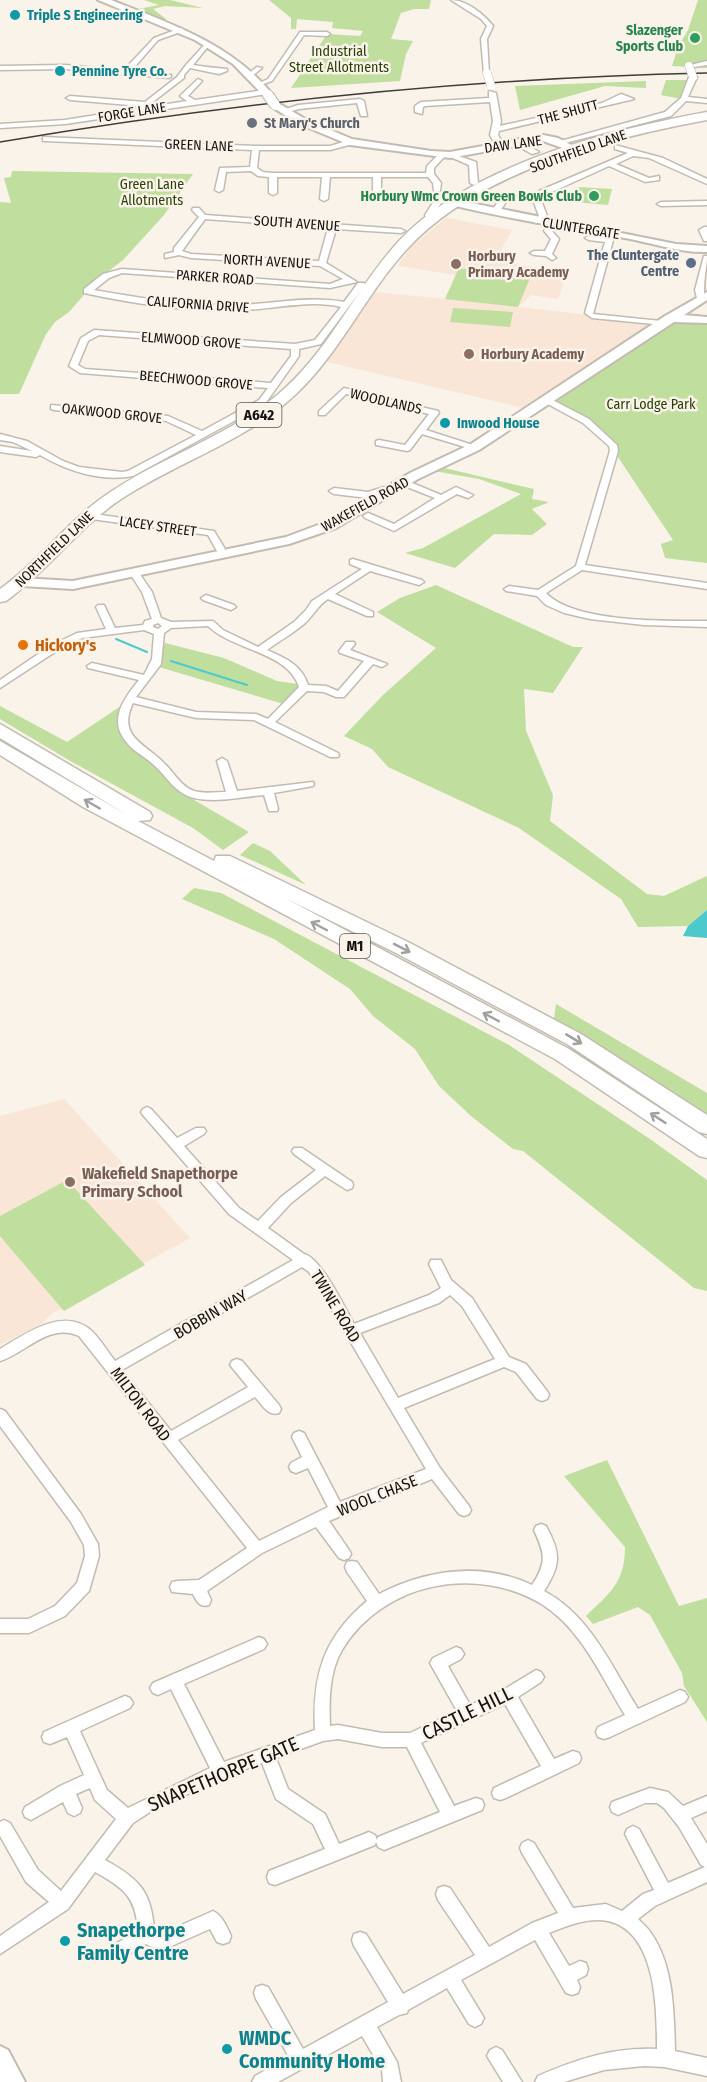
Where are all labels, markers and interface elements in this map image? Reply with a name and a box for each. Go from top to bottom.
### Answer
place label: Triple S Engineering [27,7,143,24]
marker: Triple S Engineering [8,8,22,22]
place label: Slazenger Sports Club [616,22,684,55]
marker: Slazenger Sports Club [688,31,702,45]
park label: Industrial Street Allotments [289,43,389,76]
place label: Pennine Tyre Co. [72,63,167,80]
marker: Pennine Tyre Co. [53,64,67,78]
street label: THE SHUTT [536,96,601,129]
street label: FORGE LANE [97,99,168,126]
place label: St Mary's Church [264,115,360,132]
marker: St Mary's Church [245,116,259,130]
street label: SOUTHFIELD LANE [528,126,629,177]
street label: DAW LANE [483,132,543,157]
street label: GREEN LANE [164,136,234,155]
park label: Green Lane Allotments [120,176,184,209]
place label: Horbury Wmc Crown Green Bowls Club [361,188,582,205]
marker: Horbury Wmc Crown Green Bowls Club [587,189,601,203]
street label: SOUTH AVENUE [253,212,341,235]
street label: CLUNTERGATE [541,214,621,243]
place label: The Cluntergate Centre [587,247,679,280]
place label: Horbury Primary Academy [468,248,569,281]
street label: NORTH AVENUE [223,251,311,272]
marker: The Cluntergate Centre [684,256,698,270]
marker: Horbury Primary Academy [449,257,463,271]
street label: PARKER ROAD [175,266,254,289]
street label: CALIFORNIA DRIVE [146,292,250,317]
street label: ELMWOOD GROVE [140,329,242,352]
place label: Horbury Academy [481,346,584,363]
marker: Horbury Academy [462,347,476,361]
street label: BEECHWOOD GROVE [139,367,254,394]
street label: WOODLANDS [348,385,424,418]
park label: Carr Lodge Park [606,396,696,413]
street label: OAKWOOD GROVE [61,400,163,427]
road number: A642 [236,403,282,427]
place label: Inwood House [457,415,540,432]
marker: Inwood House [438,416,452,430]
street label: WAKEFIELD ROAD [318,473,412,535]
street label: NORTHFIELD LANE [12,507,97,591]
street label: LACEY STREET [118,513,198,540]
place label: Hickory's [35,636,96,655]
marker: Hickory's [16,638,30,652]
one-way arrow [84,798,101,810]
one-way arrow [311,920,328,932]
road number: M1 [340,934,370,958]
one-way arrow [392,942,410,954]
one-way arrow [483,1011,501,1022]
one-way arrow [565,1033,582,1045]
one-way arrow [650,1111,667,1123]
place label: Wakefield Snapethorpe Primary School [82,1164,238,1201]
marker: Wakefield Snapethorpe Primary School [63,1175,77,1189]
street label: TWINE ROAD [307,1267,365,1346]
street label: BOBBIN WAY [170,1286,250,1343]
street label: MILTON ROAD [107,1363,175,1445]
street label: WOOL CHASE [334,1471,420,1520]
street label: CASTLE HILL [418,1681,516,1745]
street label: SNAPETHORPE GATE [144,1731,302,1817]
place label: Snapethorpe Family Centre [77,1918,189,1965]
marker: Snapethorpe Family Centre [58,1934,72,1948]
place label: WMDC Community Home [239,2026,385,2073]
marker: WMDC Community Home [220,2042,234,2056]

